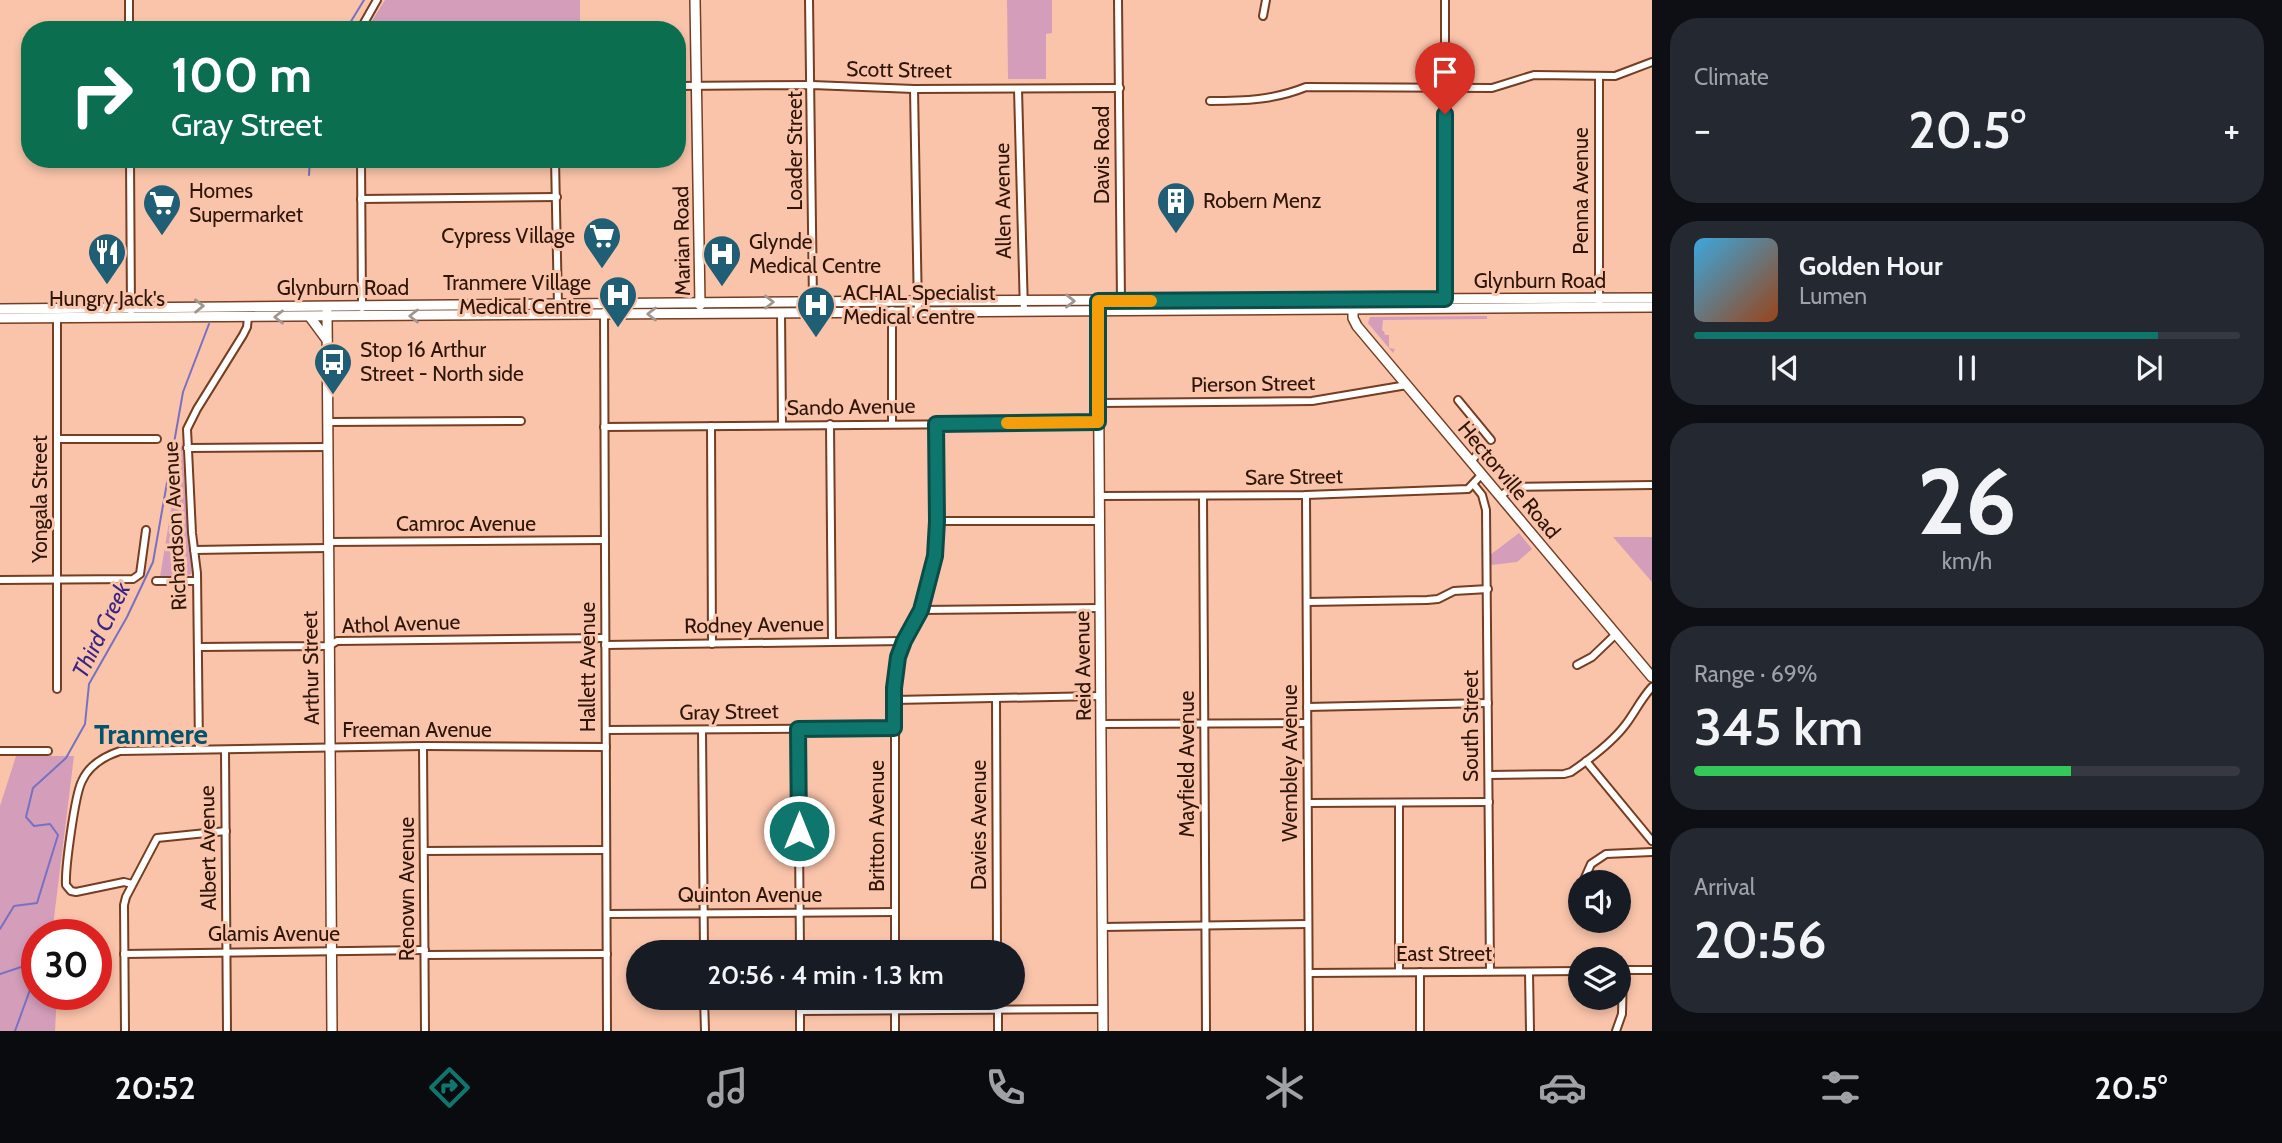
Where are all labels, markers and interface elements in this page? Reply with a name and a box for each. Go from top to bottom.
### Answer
pin [1415,42,1475,114]
text: 100 m [171,45,312,104]
icon: right [56,49,147,140]
icon: arrive [1426,53,1464,91]
street label: Scott Street [846,56,952,83]
text: Climate [1694,63,1769,91]
street label: Loader Street [782,91,807,211]
text: 20.5° [1908,98,2026,161]
text: Gray Street [171,105,323,144]
street label: Davis Road [1089,106,1114,204]
text: − [1694,106,1711,153]
text: + [2223,106,2240,153]
street label: Penna Avenue [1568,127,1593,255]
street label: Allen Avenue [989,142,1016,259]
place label: Homes Supermarket [189,178,303,227]
building icon: Robern Menz [1155,180,1197,235]
supermarket icon: Homes Supermarket [141,182,183,237]
street label: Marian Road [668,186,695,296]
place label: Robern Menz [1203,188,1322,213]
supermarket icon: Cypress Village [581,215,623,270]
place label: Cypress Village [441,223,575,248]
place label: Glynde Medical Centre [749,229,881,278]
restaurant icon: Hungry Jack's [86,231,128,286]
hospital icon: Glynde Medical Centre [701,233,743,288]
text: Golden Hour [1799,250,1942,282]
street label: Glynburn Road [1474,268,1606,293]
place label: Tranmere Village Medical Centre [443,270,591,319]
hospital icon: Tranmere Village Medical Centre [597,274,639,329]
street label: Glynburn Road [277,275,409,300]
place label: ACHAL Specialist Medical Centre [843,280,995,329]
text: Lumen [1799,282,1867,310]
hospital icon: ACHAL Specialist Medical Centre [795,284,837,339]
place label: Hungry Jack's [49,286,165,311]
one-way arrow [1065,293,1075,309]
one-way arrow [764,294,774,310]
one-way arrow [195,298,205,314]
one-way arrow [646,306,657,322]
one-way arrow [408,308,419,324]
one-way arrow [273,309,284,325]
place label: Stop 16 Arthur Street - North side [360,337,524,386]
bus stop icon: Stop 16 Arthur Street - North side [312,341,354,396]
icon: previous [1766,349,1804,387]
icon: pause [1948,349,1986,387]
icon: next [2130,349,2168,387]
street label: Pierson Street [1191,370,1315,397]
street label: Sando Avenue [786,393,916,420]
street label: Hectorville Road [1453,416,1566,543]
street label: Yongala Street [27,435,52,564]
street label: Richardson Avenue [158,441,191,611]
text: 26 [1917,446,2017,557]
street label: Sare Street [1245,463,1343,490]
street label: Camroc Avenue [396,511,536,536]
text: km/h [1942,547,1992,575]
water label: Third Creek [66,577,137,682]
street label: Hallett Avenue [575,601,600,732]
street label: Athol Avenue [341,609,461,638]
street label: Reid Avenue [1069,610,1096,721]
street label: Arthur Street [297,611,324,725]
street label: Rodney Avenue [684,611,824,638]
text: Range · 69% [1694,660,1818,688]
street label: South Street [1458,670,1483,782]
street label: Wembley Avenue [1277,684,1302,842]
street label: Mayfield Avenue [1174,690,1199,838]
text: 345 km [1694,695,1863,758]
street label: Gray Street [679,698,779,725]
district label: Tranmere [94,717,208,751]
street label: Freeman Avenue [342,717,492,742]
street label: Britton Avenue [864,760,889,892]
street label: Davies Avenue [966,760,991,890]
street label: Albert Avenue [194,785,221,911]
position arrow [762,794,836,868]
street label: Renown Avenue [394,817,419,961]
map controls [1568,870,1631,1010]
button: sound [1568,870,1631,933]
text: Arrival [1694,873,1755,901]
street label: Quinton Avenue [678,882,823,907]
text: 20:56 [1694,908,1827,971]
speed limit sign: 30 [21,919,112,1010]
street label: Glamis Avenue [208,921,340,946]
street label: East Street [1396,941,1492,966]
button: layers [1568,947,1631,1010]
text: 20:56 · 4 min · 1.3 km [707,959,944,991]
icon: directions [425,1063,474,1112]
icon: music [703,1063,752,1112]
icon: phone [981,1063,1030,1112]
icon: climate [1260,1063,1309,1112]
icon: car [1538,1063,1587,1112]
icon: filters [1816,1063,1865,1112]
text: 20:52 [115,1068,195,1107]
text: 20.5° [2095,1068,2167,1107]

